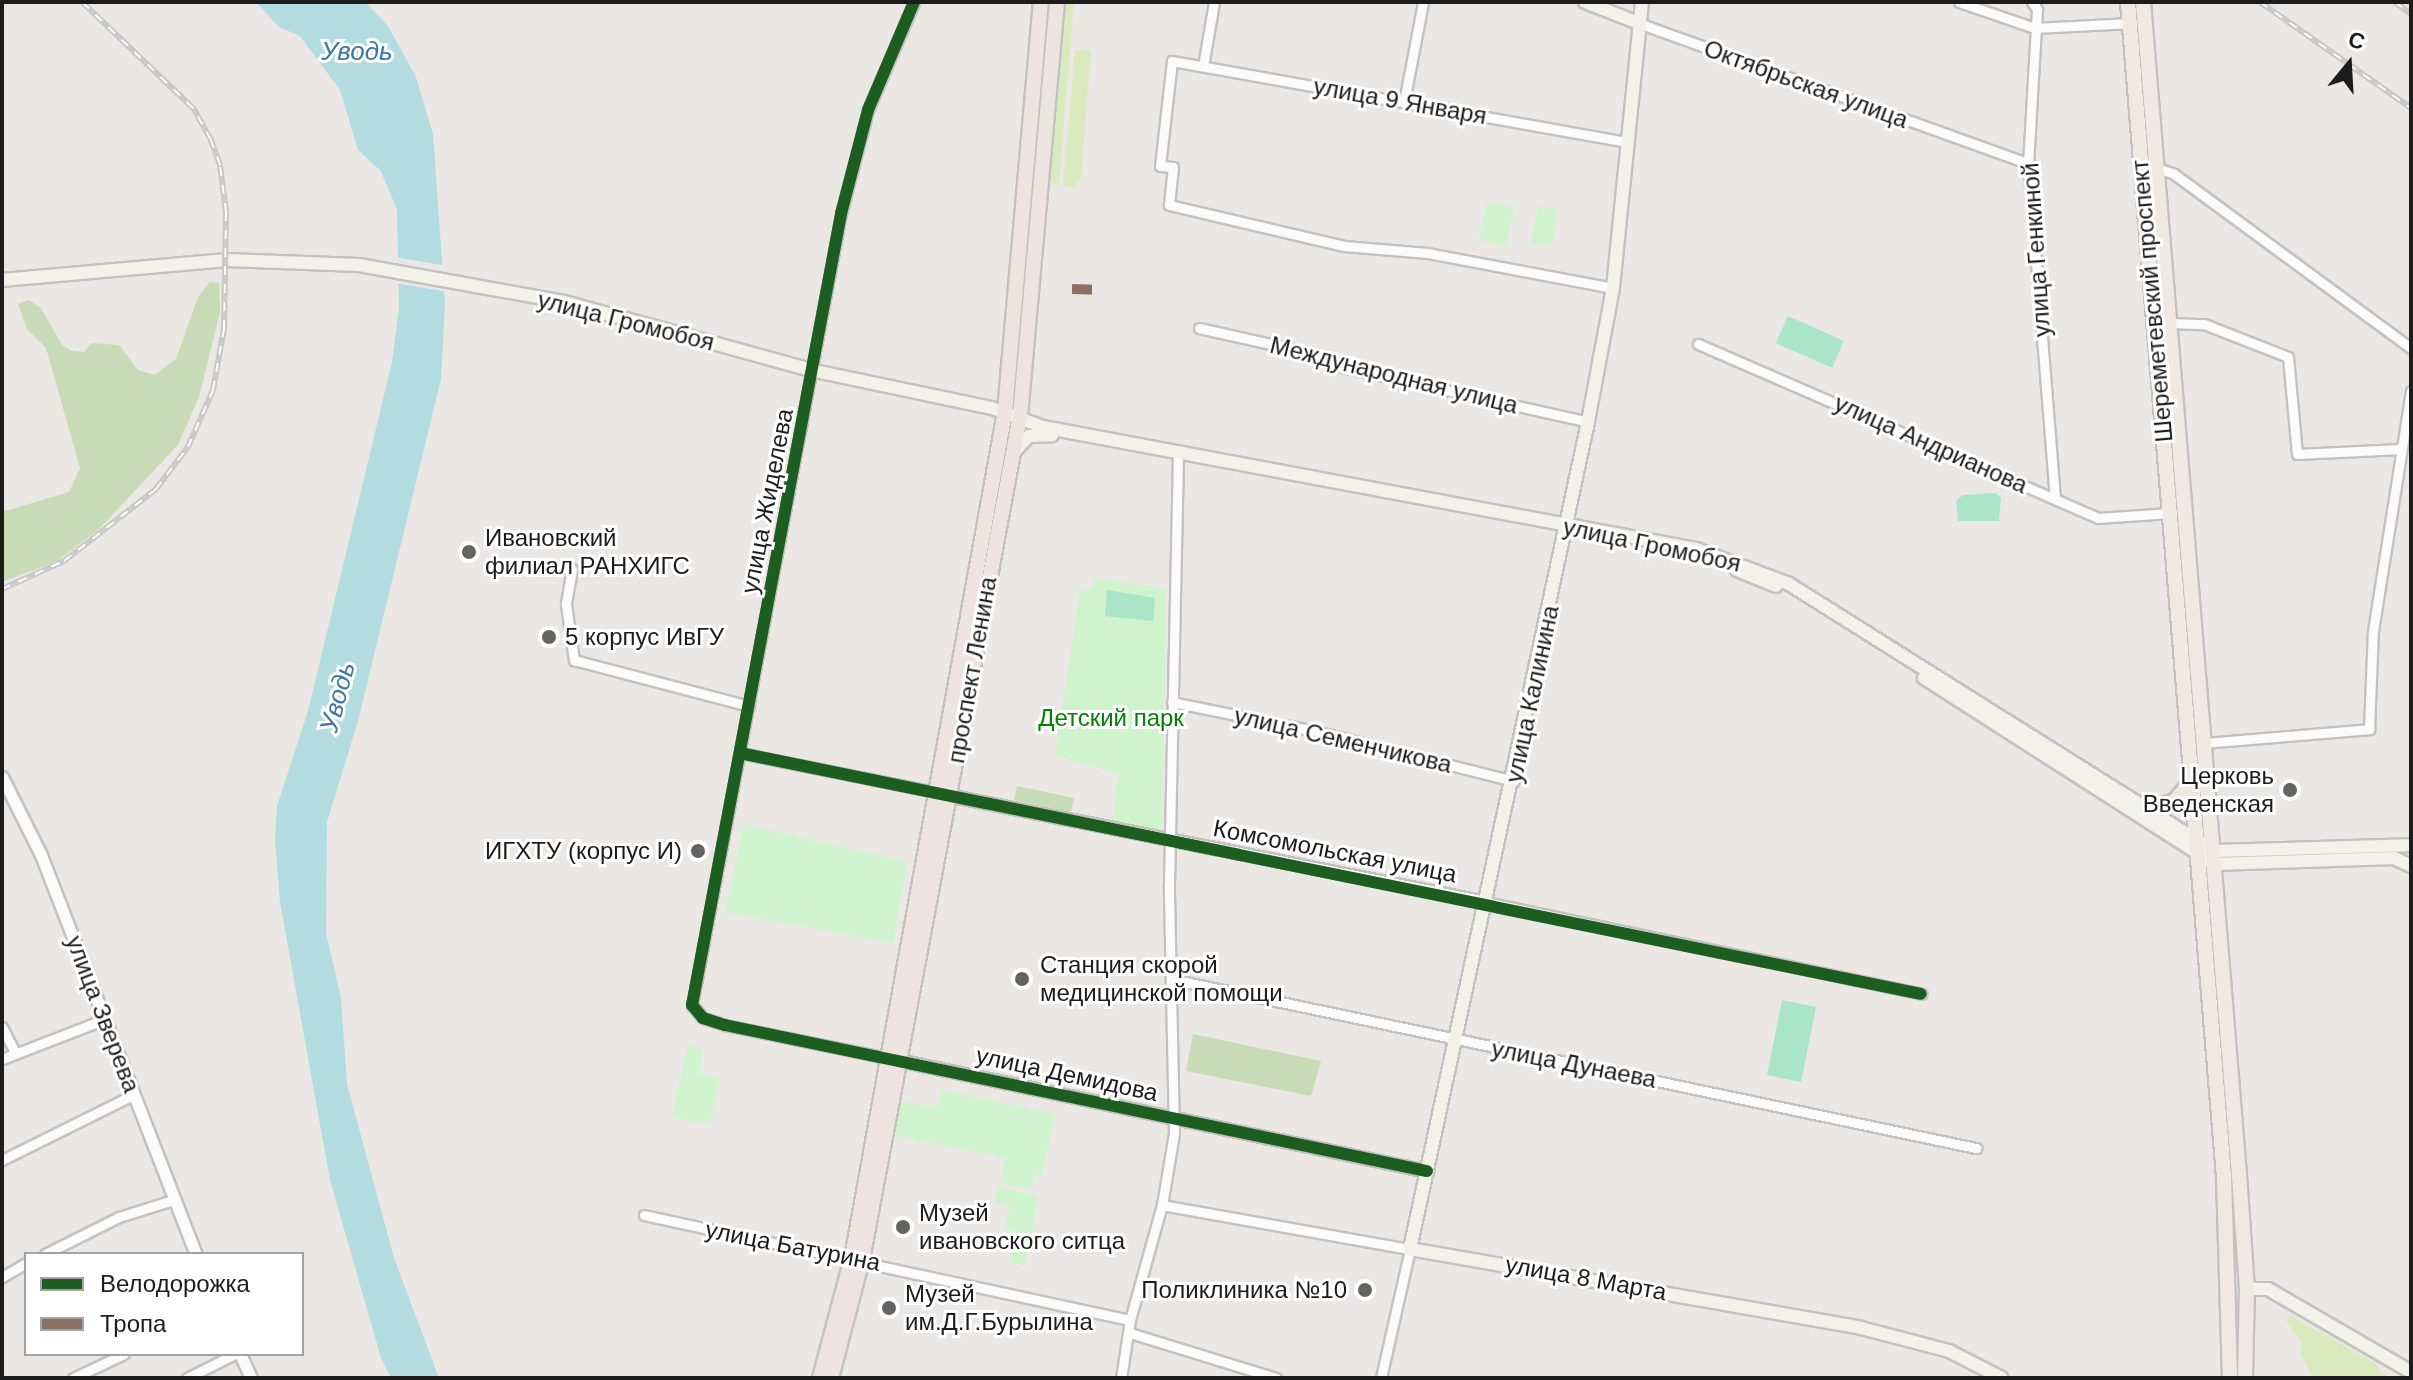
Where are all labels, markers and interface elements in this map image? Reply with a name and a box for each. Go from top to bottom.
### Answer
north arrow [2309,24,2389,104]
text: С [2345,26,2368,55]
street label: Октябрьская улица [1700,34,1912,134]
water label: Уводь [321,36,393,68]
street label: улица 9 Января [1311,72,1489,130]
street label: Шереметевский проспект [2125,159,2179,443]
street label: улица Генкиной [2016,162,2056,338]
street label: улица Громобоя [535,285,717,357]
street label: Международная улица [1267,330,1521,420]
street label: улица Андрианова [1830,388,2032,500]
street label: улица Жиделева [735,406,799,596]
street label: улица Громобоя [1561,512,1743,578]
place label: Ивановский филиал РАНХИГС [485,524,690,580]
marker: Ивановский филиал РАНХИГС [460,543,478,561]
street label: проспект Ленина [941,575,1003,765]
street label: улица Калинина [1499,603,1565,785]
place label: 5 корпус ИвГУ [565,623,724,651]
marker: 5 корпус ИвГУ [540,628,558,646]
water label: Уводь [314,658,362,736]
street label: улица Семенчикова [1231,701,1455,779]
park label: Детский парк [1038,704,1184,732]
place label: Церковь Введенская [2143,762,2274,818]
marker: Церковь Введенская [2281,781,2299,799]
street label: Комсомольская улица [1211,813,1459,889]
place label: ИГХТУ (корпус И) [485,837,682,865]
marker: ИГХТУ (корпус И) [689,842,707,860]
street label: улица Зверева [60,932,146,1096]
place label: Станция скорой медицинской помощи [1040,951,1283,1007]
marker: Станция скорой медицинской помощи [1011,968,1033,990]
street label: улица Дунаева [1489,1034,1659,1094]
street label: улица Демидова [973,1041,1161,1107]
place label: Музей ивановского ситца [919,1199,1125,1255]
street label: улица Батурина [703,1215,883,1277]
marker: Музей ивановского ситца [894,1218,912,1236]
street label: улица 8 Марта [1503,1250,1669,1306]
legend [24,1252,304,1356]
text: Велодорожка [100,1270,250,1297]
place label: Поликлиника №10 [1141,1276,1347,1304]
marker: Поликлиника №10 [1354,1279,1376,1301]
place label: Музей им.Д.Г.Бурылина [905,1280,1093,1336]
marker: Музей им.Д.Г.Бурылина [880,1299,898,1317]
text: Тропа [100,1310,166,1337]

